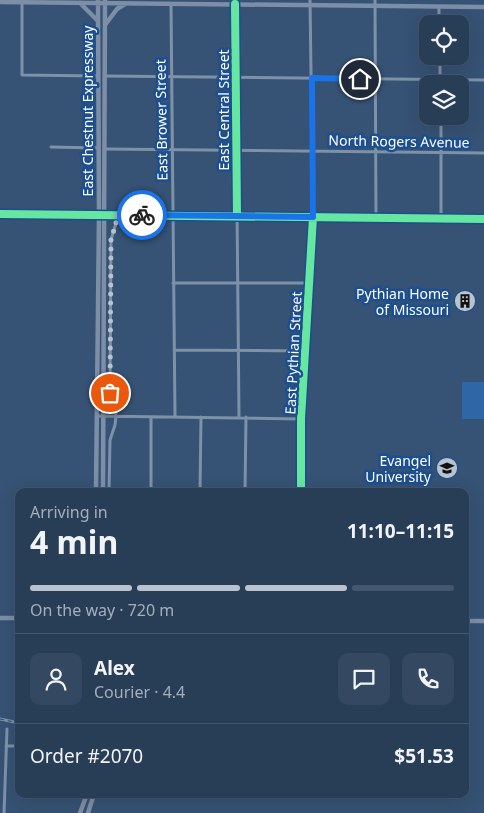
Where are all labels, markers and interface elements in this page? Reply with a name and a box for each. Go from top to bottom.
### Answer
map controls [419,15,469,125]
button: locate [419,15,469,65]
street label: East Chestnut Expressway [78,25,97,196]
street label: East Central Street [214,49,233,171]
pin [339,58,381,100]
street label: East Brower Street [150,59,172,181]
icon: home [346,65,374,93]
button: layers [419,75,469,125]
street label: North Rogers Avenue [328,130,470,152]
courier [117,190,167,240]
icon: bike [128,201,156,229]
place label: Pythian Home of Missouri [356,284,449,319]
building icon: Pythian Home of Missouri [453,289,477,313]
street label: East Pythian Street [280,291,306,415]
pin [89,372,131,414]
icon: bag [96,379,124,407]
place label: Evangel University [365,451,432,486]
school or university icon: Evangel University [435,456,459,480]
text: Arriving in [30,501,108,523]
text: 11:10–11:15 [347,518,454,544]
text: 4 min [30,520,118,563]
text: On the way · 720 m [30,599,174,621]
button: person [30,653,82,705]
button: chat [338,653,390,705]
button: phone [402,653,454,705]
text: Alex [94,655,135,681]
text: Courier · 4.4 [94,681,185,703]
text: Order #2070 [30,743,143,769]
text: $51.53 [394,743,454,769]

